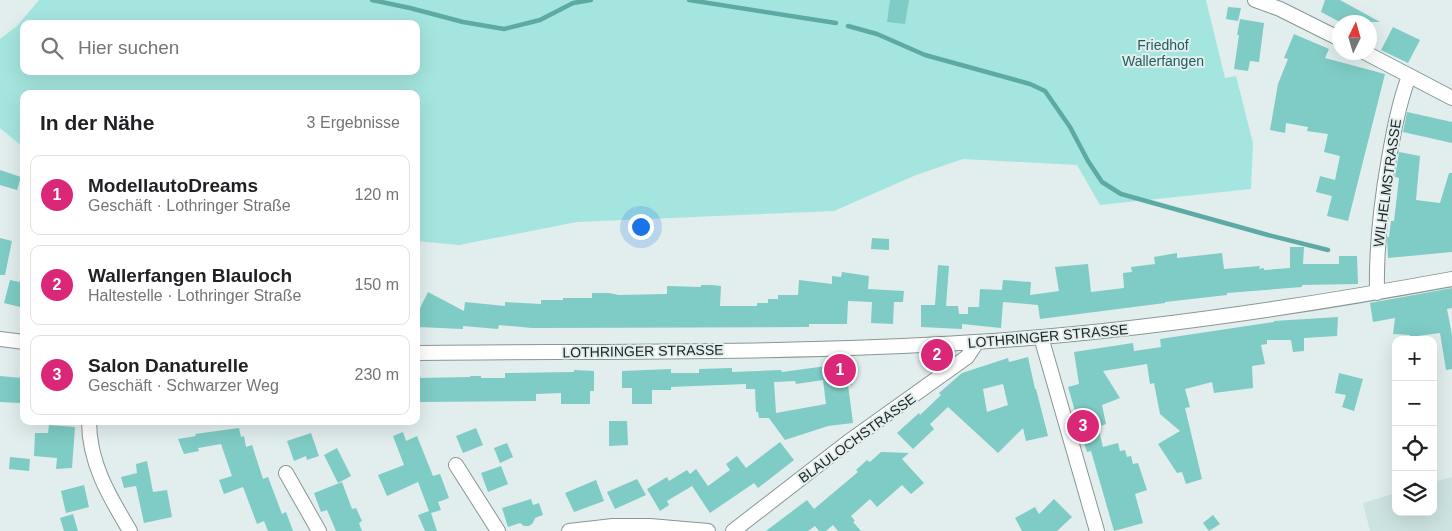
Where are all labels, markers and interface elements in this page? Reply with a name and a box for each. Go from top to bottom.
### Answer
north arrow [1332,15,1377,60]
search box [20,20,420,75]
icon: search [38,34,66,62]
text: Hier suchen [78,37,179,58]
park label: Friedhof Wallerfangen [1122,37,1204,69]
text: In der Nähe [40,111,154,134]
text: 3 Ergebnisse [307,114,400,131]
street label: WILHELMSTRASSE [1370,118,1404,248]
text: ModellautoDreams [88,175,258,196]
text: 1 [53,186,61,203]
text: 120 m [355,186,399,203]
text: Geschäft · Lothringer Straße [88,197,291,214]
your location [628,214,654,240]
text: Wallerfangen Blauloch [88,265,292,286]
text: 2 [53,276,61,293]
text: 150 m [355,276,399,293]
text: Haltestelle · Lothringer Straße [88,287,301,304]
street label: LOTHRINGER STRASSE [967,321,1129,351]
pin: 2 [921,336,953,374]
map controls [1392,336,1437,516]
button: + [1392,336,1437,381]
street label: LOTHRINGER STRASSE [562,342,724,360]
pin: 1 [824,351,856,389]
text: Salon Danaturelle [88,355,249,376]
text: 3 [53,366,61,383]
text: 230 m [355,366,399,383]
text: Geschäft · Schwarzer Weg [88,377,279,394]
button: − [1392,381,1437,426]
street label: BLAULOCHSTRASSE [795,390,919,486]
pin: 3 [1067,407,1099,445]
button: locate [1392,426,1437,471]
button: layers [1392,471,1437,516]

